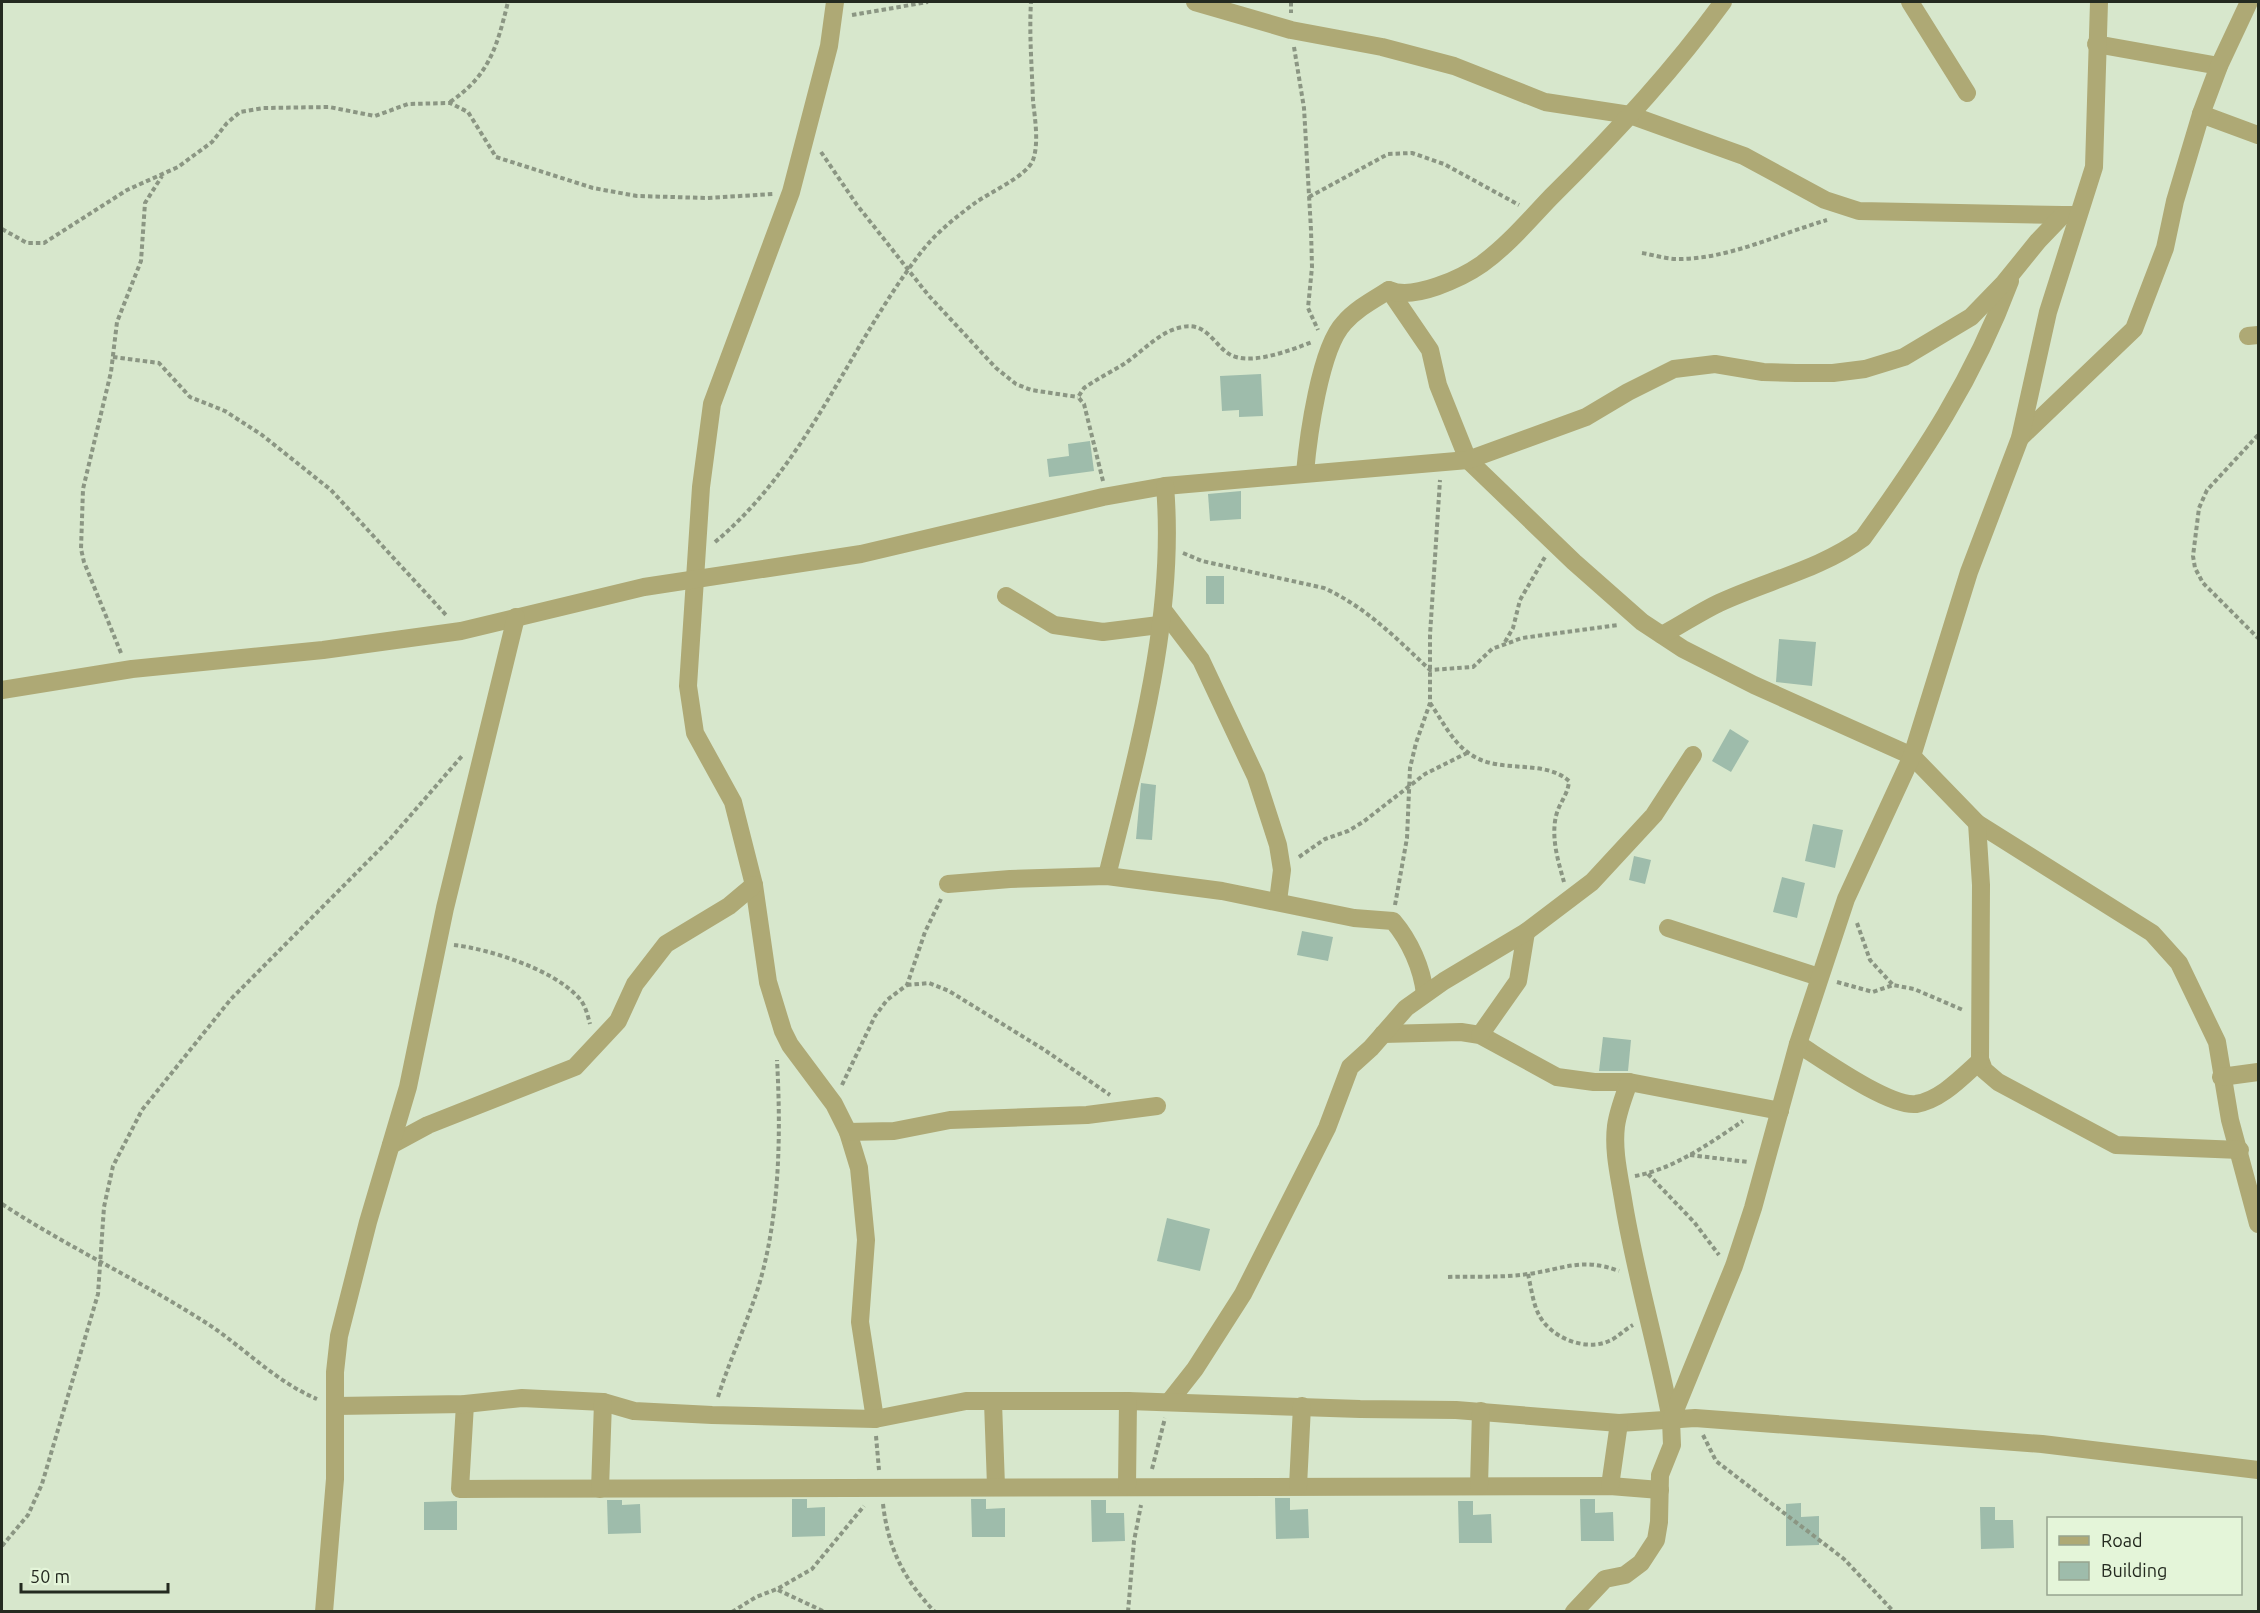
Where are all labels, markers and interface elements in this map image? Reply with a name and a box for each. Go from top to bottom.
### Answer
legend [2047,1517,2242,1595]
text: Road [2101,1530,2143,1550]
scale bar [21,1556,168,1594]
text: Building [2101,1560,2167,1580]
text: 50 m [30,1566,70,1586]

